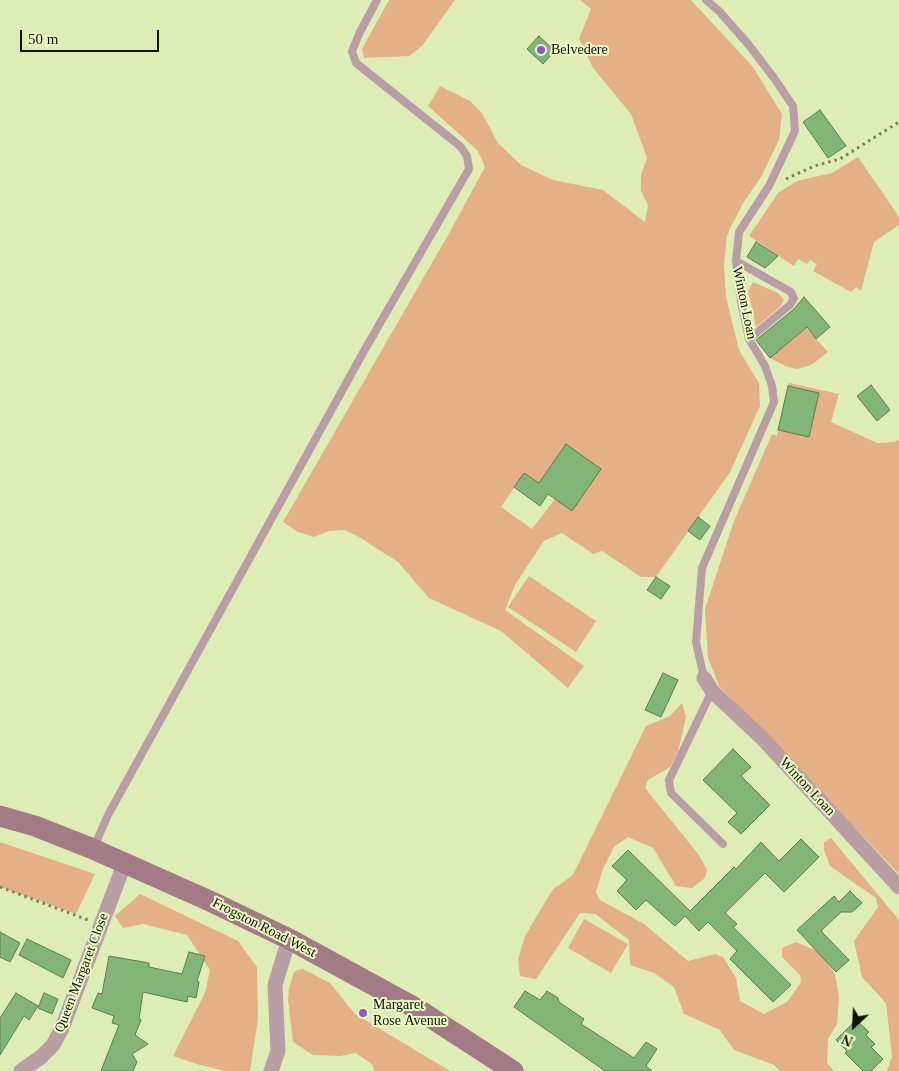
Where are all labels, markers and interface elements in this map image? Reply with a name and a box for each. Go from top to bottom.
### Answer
scale bar [22,20,161,52]
text: 50 m [28,31,58,47]
place label: Belvedere [551,42,608,58]
marker: Belvedere [535,44,547,56]
street label: Winton Loan [728,265,760,341]
street label: Winton Loan [776,754,838,820]
street label: Frogston Road West [209,895,319,961]
street label: Queen Margaret Close [51,911,113,1035]
place label: Margaret Rose Avenue [373,997,447,1030]
north arrow [829,1001,879,1051]
marker: Margaret Rose Avenue [357,1007,369,1019]
text: N [840,1031,855,1049]

